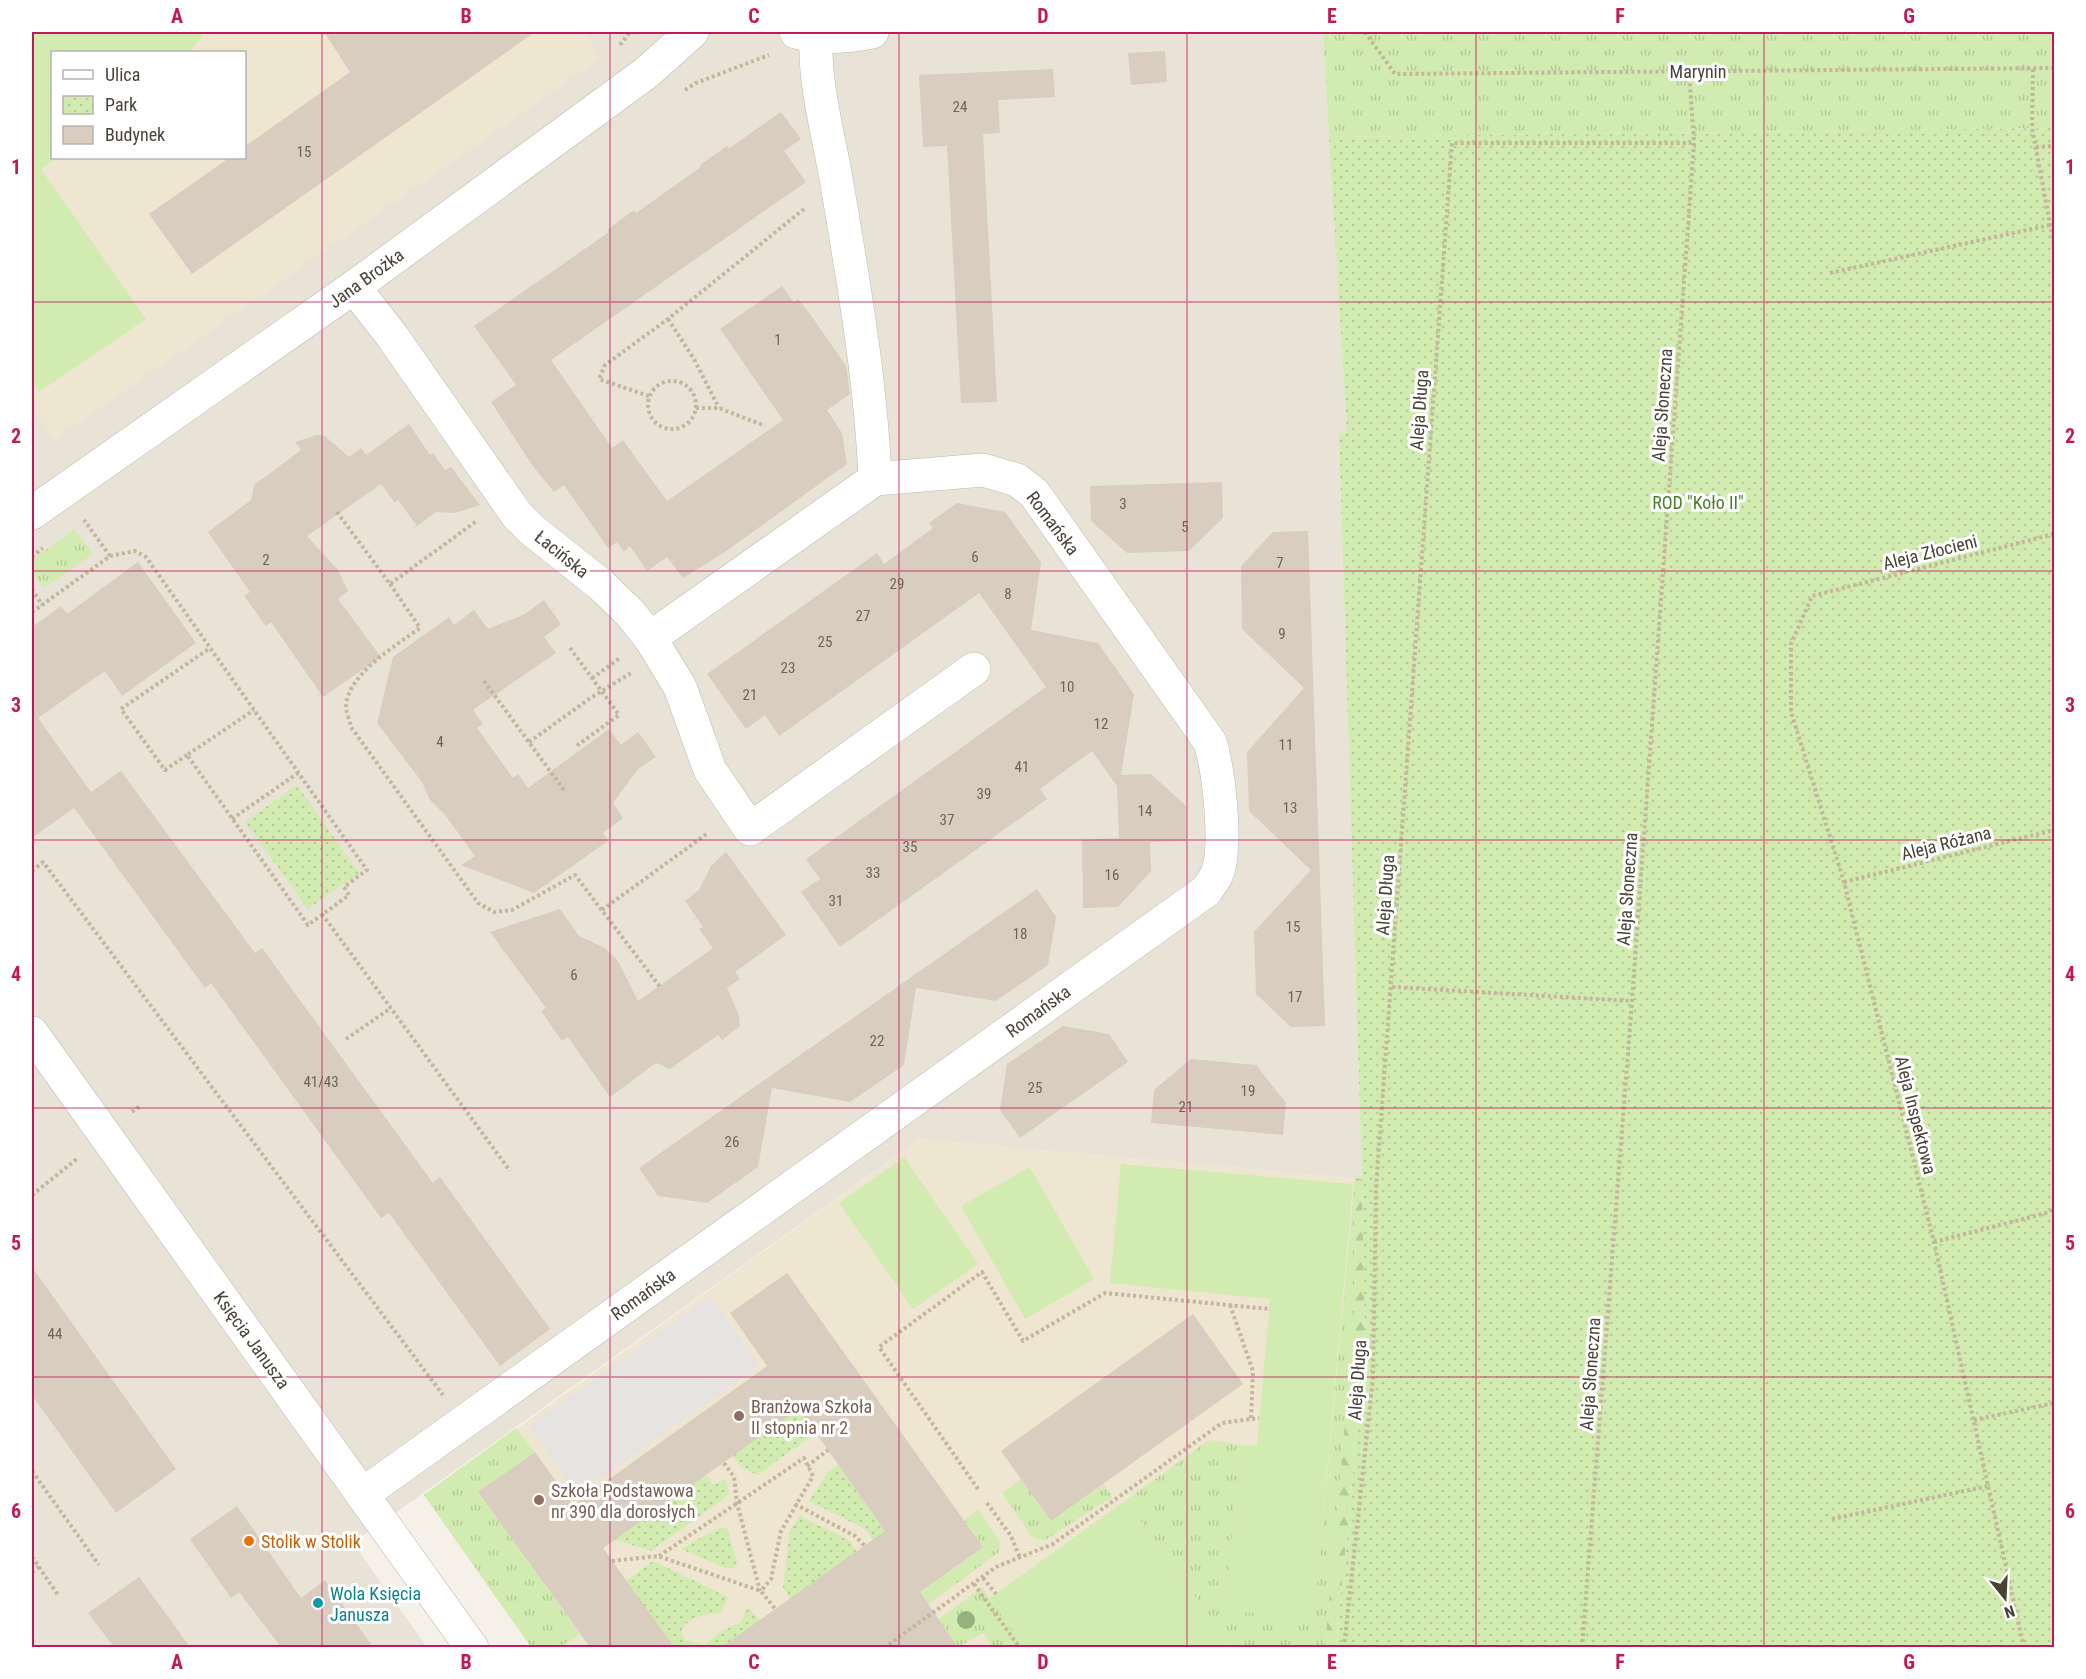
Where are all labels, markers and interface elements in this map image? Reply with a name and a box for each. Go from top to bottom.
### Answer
text: A [171,4,183,28]
text: B [460,4,472,28]
text: C [748,4,760,28]
text: D [1037,4,1049,28]
text: E [1327,4,1337,28]
text: F [1615,4,1625,28]
text: G [1903,4,1915,28]
legend [51,51,246,159]
street label: Marynin [1670,61,1726,82]
text: Ulica [105,64,140,85]
text: Park [105,94,137,115]
house number: 24 [953,98,967,116]
text: Budynek [105,124,165,145]
house number: 15 [297,143,311,161]
text: 1 [11,155,21,179]
text: 1 [2065,155,2075,179]
street label: Jana Brożka [324,244,408,312]
house number: 1 [774,331,782,349]
street label: Aleja Słoneczna [1648,348,1676,462]
street label: Aleja Długa [1406,369,1432,451]
text: 2 [11,424,21,448]
text: 2 [2065,424,2075,448]
street label: Romańska [1022,487,1084,559]
park label: ROD "Koło II" [1652,492,1744,513]
house number: 3 [1119,495,1127,513]
house number: 5 [1181,518,1189,536]
street label: Łacińska [531,526,593,582]
street label: Aleja Złocieni [1881,530,1979,574]
house number: 6 [971,548,979,566]
house number: 2 [262,551,270,569]
house number: 7 [1276,554,1284,572]
house number: 29 [890,575,904,593]
house number: 8 [1004,585,1012,603]
house number: 27 [856,607,870,625]
house number: 9 [1278,625,1286,643]
house number: 25 [818,633,832,651]
house number: 23 [781,659,795,677]
house number: 10 [1060,678,1074,696]
house number: 21 [743,686,757,704]
text: 3 [11,693,21,717]
text: 3 [2065,693,2075,717]
house number: 12 [1094,715,1108,733]
house number: 4 [436,733,444,751]
house number: 11 [1279,736,1293,754]
house number: 41 [1015,758,1029,776]
house number: 39 [977,785,991,803]
house number: 13 [1283,799,1297,817]
house number: 14 [1138,802,1152,820]
house number: 37 [940,811,954,829]
street label: Aleja Różana [1899,822,1993,864]
street label: Aleja Słoneczna [1613,832,1641,946]
house number: 35 [903,838,917,856]
street label: Aleja Długa [1372,854,1398,936]
house number: 33 [866,864,880,882]
house number: 16 [1105,866,1119,884]
house number: 31 [829,892,843,910]
house number: 15 [1286,918,1300,936]
house number: 18 [1013,925,1027,943]
text: 4 [11,962,21,986]
text: 4 [2065,962,2075,986]
house number: 6 [570,966,578,984]
street label: Romańska [1002,981,1074,1041]
house number: 17 [1288,988,1302,1006]
house number: 22 [870,1032,884,1050]
street label: Aleja Inspektowa [1891,1054,1941,1176]
house number: 41/43 [303,1073,339,1091]
house number: 25 [1028,1079,1042,1097]
house number: 19 [1241,1082,1255,1100]
house number: 21 [1179,1098,1193,1116]
house number: 26 [725,1133,739,1151]
text: 5 [11,1231,21,1255]
text: 5 [2065,1231,2075,1255]
street label: Romańska [607,1264,679,1324]
street label: Księcia Janusza [210,1287,294,1393]
street label: Aleja Słoneczna [1576,1317,1604,1431]
house number: 44 [48,1325,62,1343]
street label: Aleja Długa [1344,1339,1370,1421]
place label: Branżowa Szkoła II stopnia nr 2 [751,1396,872,1438]
marker: Branżowa Szkoła II stopnia nr 2 [732,1409,746,1423]
place label: Szkoła Podstawowa nr 390 dla dorosłych [551,1480,695,1522]
marker: Szkoła Podstawowa nr 390 dla dorosłych [532,1493,546,1507]
text: 6 [11,1499,21,1523]
text: 6 [2065,1499,2075,1523]
place label: Stolik w Stolik [261,1531,361,1552]
marker: Stolik w Stolik [242,1534,256,1548]
north arrow [1975,1568,2035,1628]
place label: Wola Księcia Janusza [330,1583,421,1625]
marker: Wola Księcia Janusza [311,1596,325,1610]
text: N [2002,1601,2017,1622]
text: A [171,1650,183,1674]
text: B [460,1650,472,1674]
text: C [748,1650,760,1674]
text: D [1037,1650,1049,1674]
text: E [1327,1650,1337,1674]
text: F [1615,1650,1625,1674]
text: G [1903,1650,1915,1674]

